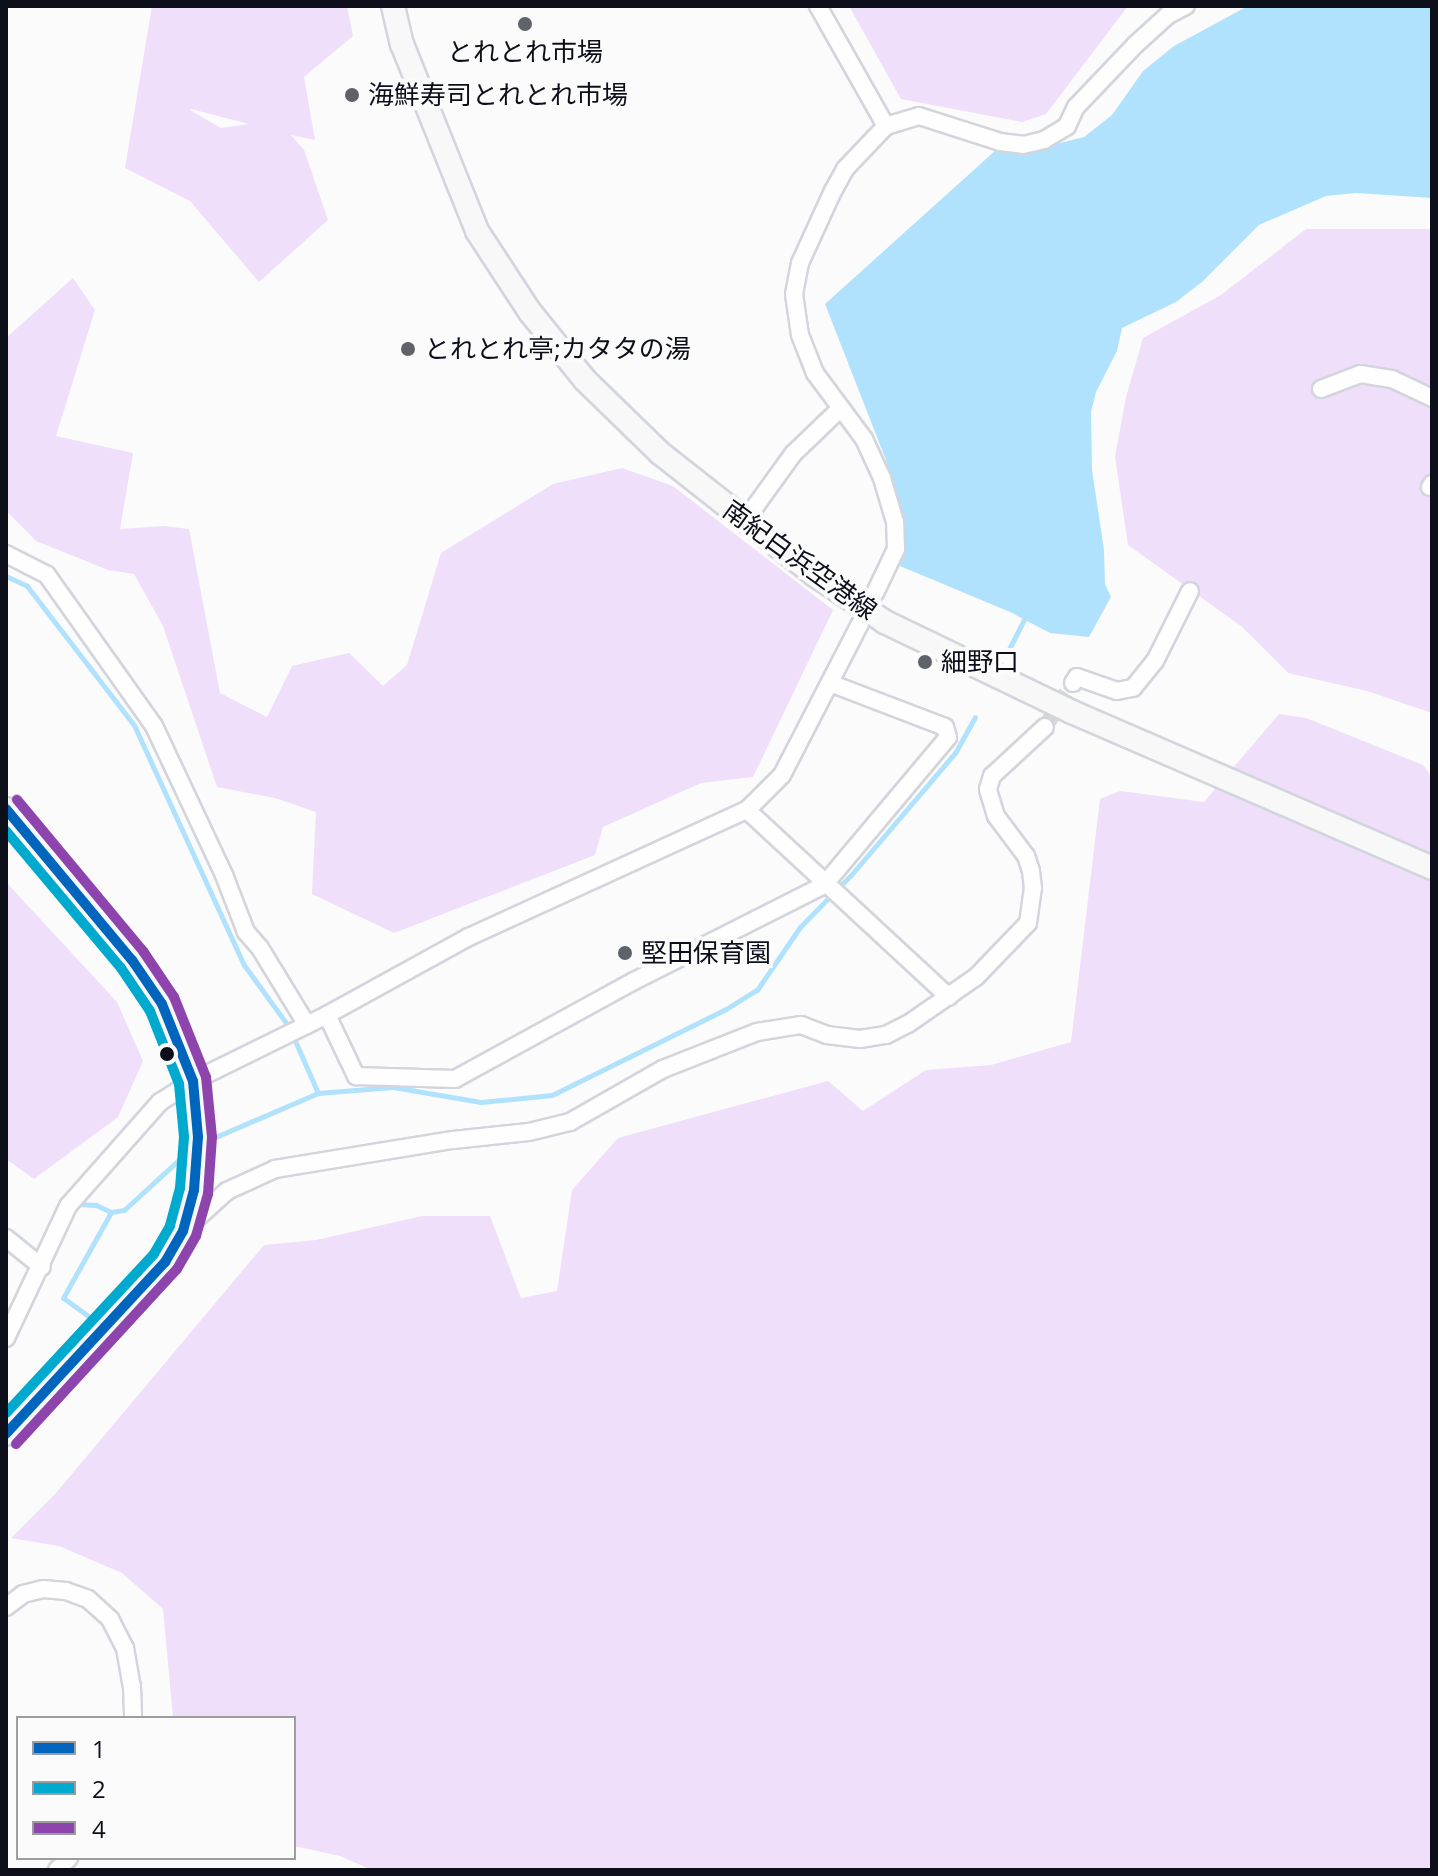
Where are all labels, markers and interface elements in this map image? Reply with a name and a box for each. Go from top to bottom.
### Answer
marker: とれとれ市場 [516,15,534,33]
place label: とれとれ市場 [447,36,603,68]
place label: 海鮮寿司とれとれ市場 [368,79,628,111]
marker: 海鮮寿司とれとれ市場 [343,86,361,104]
place label: とれとれ亭;カタタの湯 [424,333,691,365]
marker: とれとれ亭;カタタの湯 [399,340,417,358]
street label: 南紀白浜空港線 [717,494,883,626]
place label: 細野口 [941,646,1019,678]
marker: 細野口 [916,653,934,671]
place label: 堅田保育園 [641,937,771,969]
marker: 堅田保育園 [616,944,634,962]
unlabelled marker [159,1046,175,1062]
legend [16,1716,296,1860]
text: 1 [92,1732,106,1765]
text: 2 [92,1772,106,1805]
text: 4 [92,1812,106,1845]

